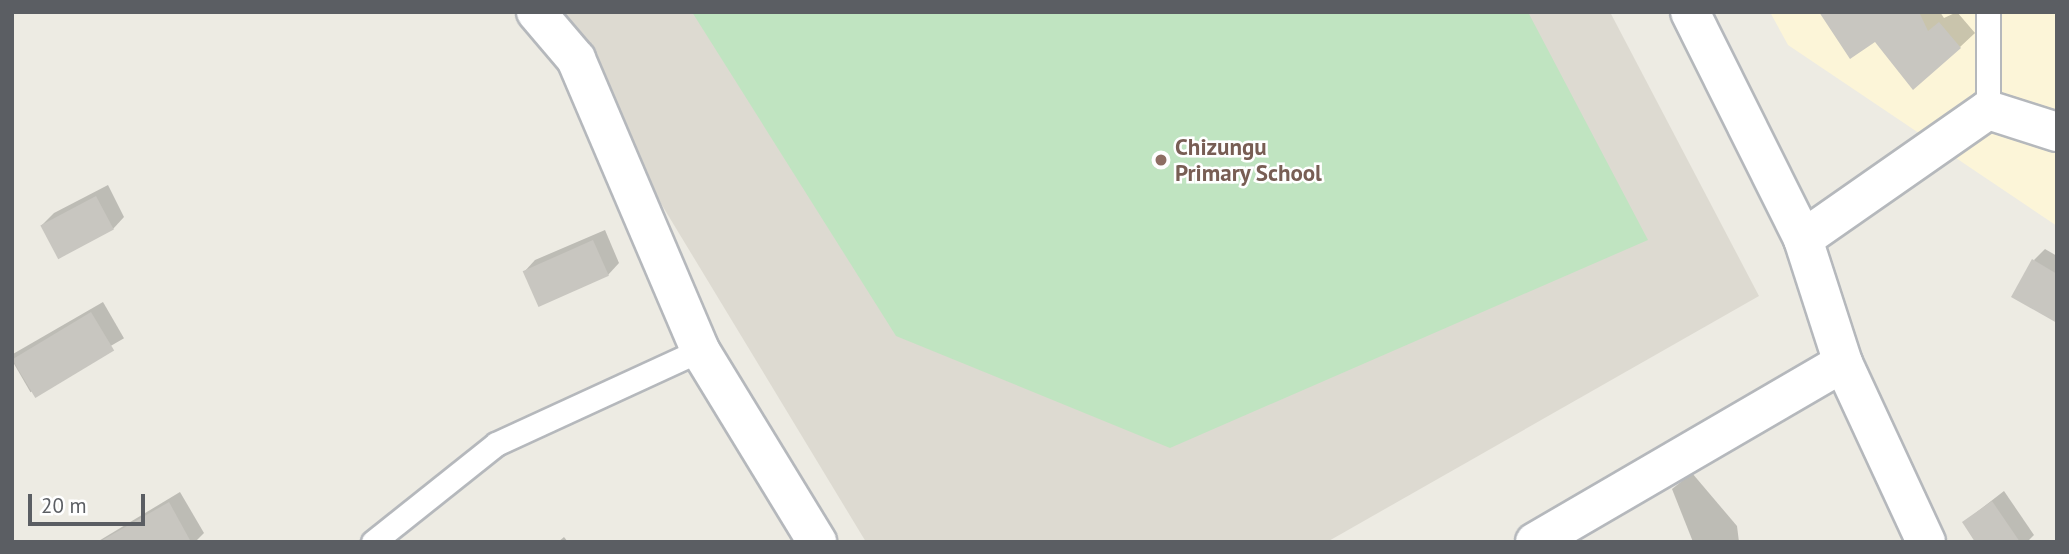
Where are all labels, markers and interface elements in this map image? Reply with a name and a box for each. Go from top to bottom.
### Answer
place label: Chizungu Primary School [1175,133,1323,187]
marker: Chizungu Primary School [1153,152,1169,168]
scale bar [32,480,149,524]
text: 20 m [41,492,87,519]

